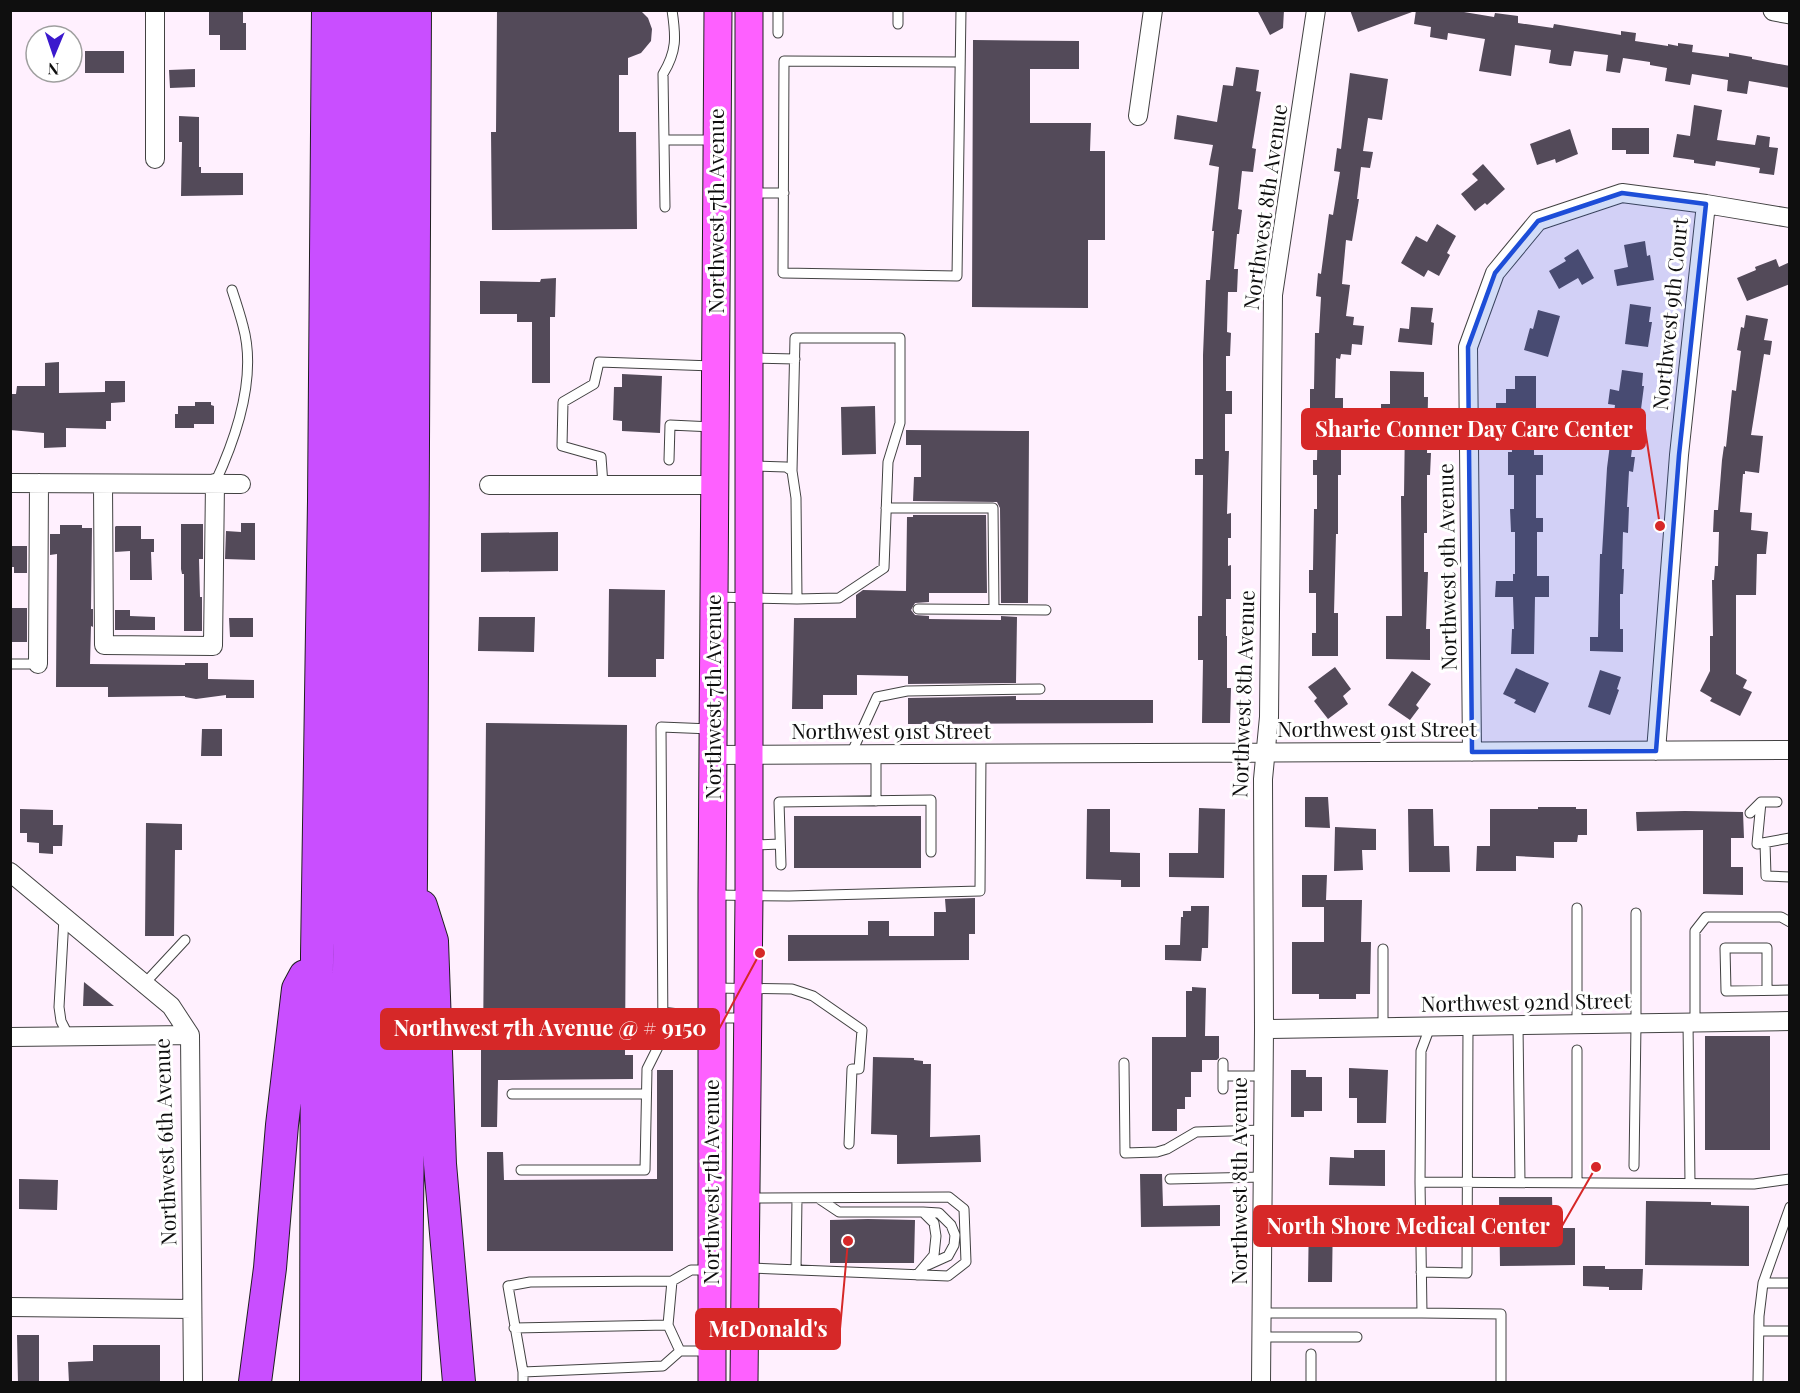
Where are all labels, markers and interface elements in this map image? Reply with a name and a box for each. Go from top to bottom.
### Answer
north arrow [24,24,84,84]
text: N [47,59,60,80]
street label: Northwest 8th Avenue [1236,102,1292,312]
street label: Northwest 7th Avenue [701,108,729,314]
street label: Northwest 9th Court [1645,215,1693,412]
callout: Sharie Conner Day Care Center [1302,409,1645,449]
text: Sharie Conner Day Care Center [1315,413,1634,443]
street label: Northwest 9th Avenue [1430,463,1462,671]
street label: Northwest 8th Avenue [1224,590,1260,798]
street label: Northwest 7th Avenue [698,594,726,800]
street label: Northwest 91st Street [1277,714,1477,742]
street label: Northwest 91st Street [791,716,991,744]
street label: Northwest 92nd Street [1421,985,1632,1017]
callout: Northwest 7th Avenue @ # 9150 [381,1009,719,1049]
text: Northwest 7th Avenue @ # 9150 [394,1012,706,1042]
street label: Northwest 6th Avenue [146,1038,182,1246]
street label: Northwest 8th Avenue [1224,1077,1252,1285]
street label: Northwest 7th Avenue [696,1079,724,1285]
callout: North Shore Medical Center [1254,1206,1562,1246]
text: North Shore Medical Center [1266,1210,1550,1240]
callout: McDonald's [696,1309,840,1349]
text: McDonald's [708,1313,828,1343]

